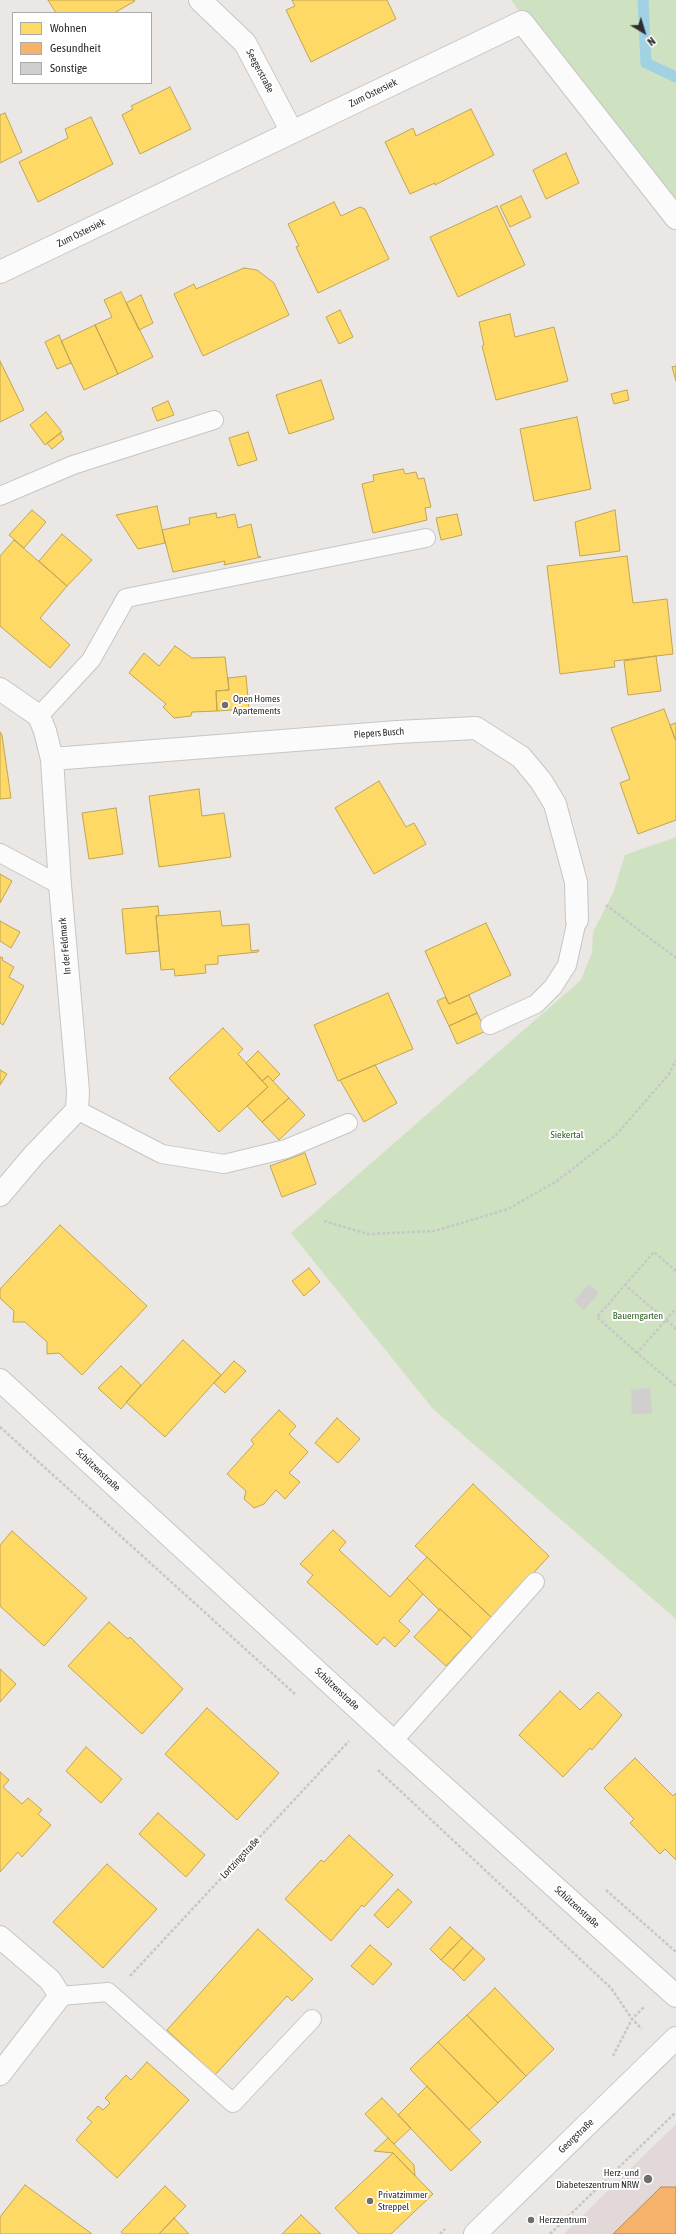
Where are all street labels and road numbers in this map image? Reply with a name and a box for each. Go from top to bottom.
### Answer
street label: Seegerstraße [243,47,277,95]
street label: Zum Ostersiek [347,76,399,110]
street label: Zum Ostersiek [55,216,107,250]
street label: Piepers Busch [353,725,405,741]
street label: In der Feldmark [57,917,73,975]
street label: Schützenstraße [73,1446,123,1494]
street label: Schützenstraße [312,1665,362,1713]
street label: Lortzingstraße [218,1835,262,1881]
street label: Schützenstraße [552,1884,602,1930]
street label: Georgstraße [556,2116,596,2156]

